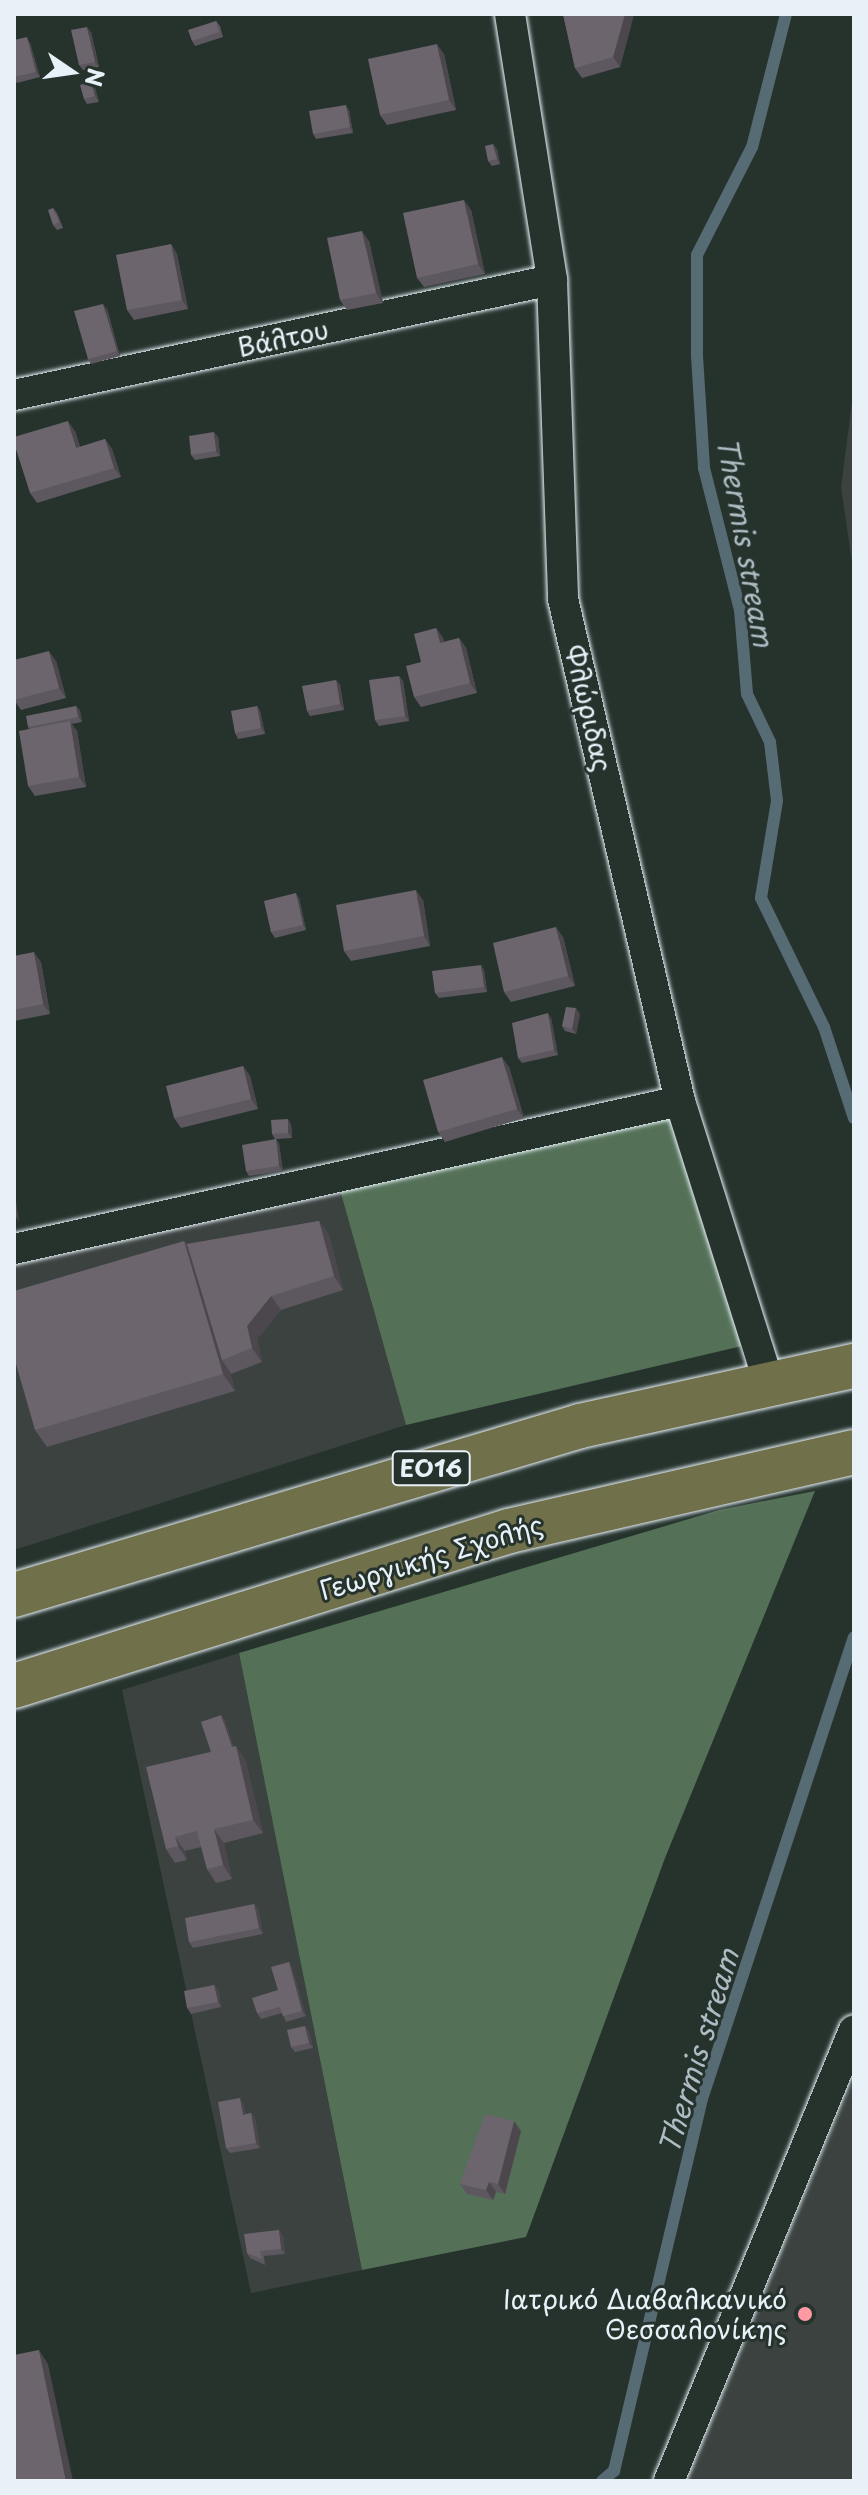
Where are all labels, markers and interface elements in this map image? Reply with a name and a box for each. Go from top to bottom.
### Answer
north arrow [32,32,112,112]
text: N [78,65,114,90]
street label: Βάλτου [235,313,331,363]
water label: Thermis stream [711,435,781,649]
street label: Φλώριδας [559,641,619,775]
road number: ΕΟ16 [391,1448,471,1488]
street label: Γεωργικής Σχολής [315,1508,547,1606]
water label: Thermis stream [651,1945,745,2157]
place label: Ιατρικό Διαβαλκανικό Θεσσαλονίκης [503,2283,787,2344]
marker: Ιατρικό Διαβαλκανικό Θεσσαλονίκης [794,2303,816,2325]

